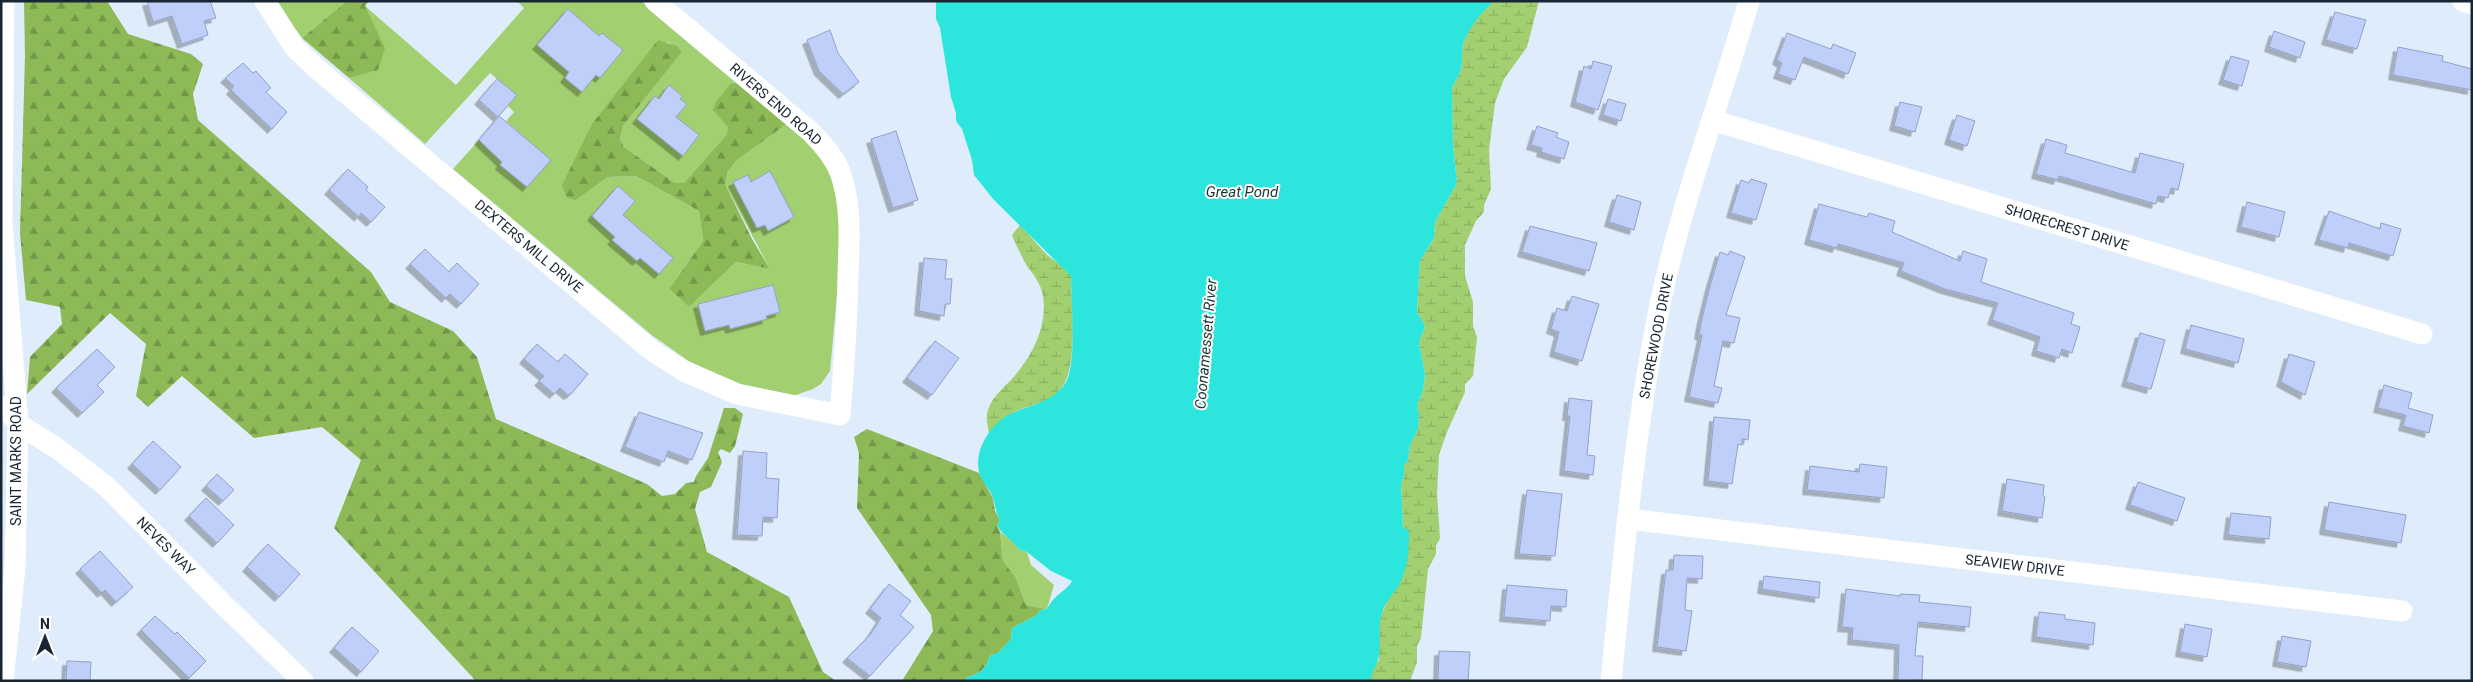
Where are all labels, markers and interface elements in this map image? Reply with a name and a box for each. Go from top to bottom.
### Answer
street label: RIVERS END ROAD [727,60,825,148]
water label: Great Pond [1206,183,1279,201]
street label: DEXTERS MILL DRIVE [472,196,586,296]
street label: SHORECREST DRIVE [2003,201,2131,253]
street label: SHOREWOOD DRIVE [1636,272,1676,400]
water label: Coonamessett River [1191,277,1221,410]
street label: SAINT MARKS ROAD [8,396,24,526]
street label: NEVES WAY [134,514,199,579]
street label: SEAVIEW DRIVE [1964,551,2066,579]
north arrow [20,612,70,662]
text: N [40,616,50,632]

